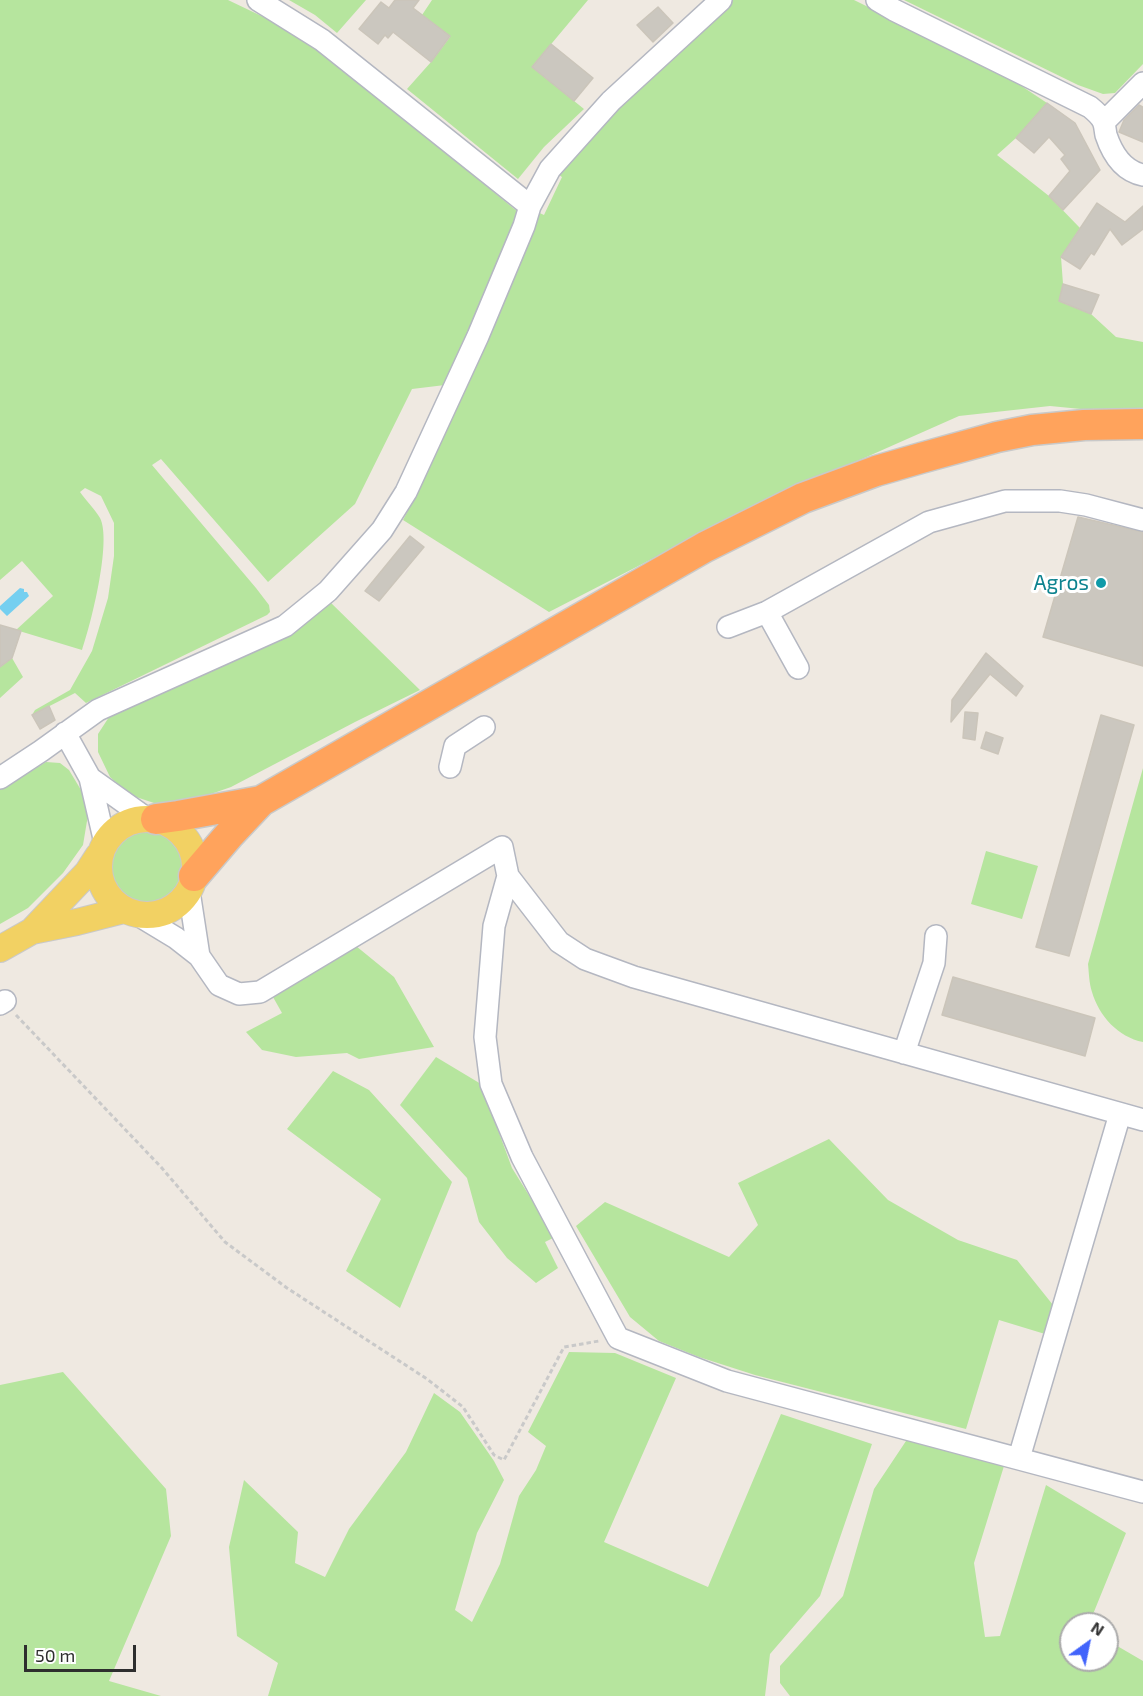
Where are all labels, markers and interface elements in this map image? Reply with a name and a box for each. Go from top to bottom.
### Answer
place label: Agros [1033,570,1089,596]
marker: Agros [1094,576,1108,590]
north arrow [1059,1612,1119,1672]
text: N [1088,1617,1108,1639]
scale bar [27,1633,140,1671]
text: 50 m [35,1644,75,1666]

